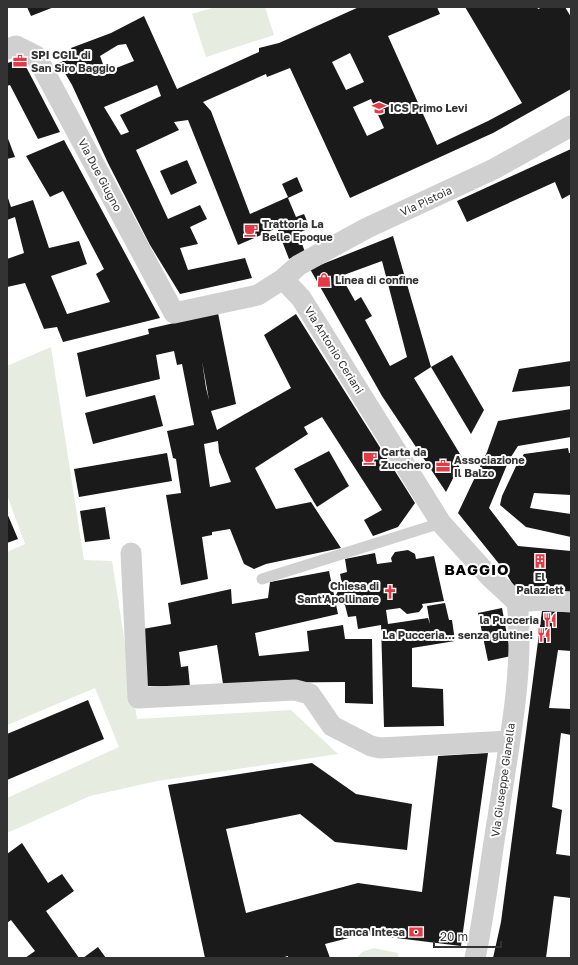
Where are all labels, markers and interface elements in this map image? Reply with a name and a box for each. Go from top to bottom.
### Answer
place label: SPI CGIL di San Siro Baggio [31,48,116,74]
office icon: SPI CGIL di San Siro Baggio [12,53,28,69]
school or university icon: ICS Primo Levi [371,100,387,116]
place label: ICS Primo Levi [390,101,467,114]
street label: Via Due Giugno [76,136,125,214]
street label: Via Pistoia [398,183,454,218]
place label: Trattoria La Belle Epoque [262,217,333,243]
cafe icon: Trattoria La Belle Epoque [243,222,259,238]
shop icon: Linea di confine [316,272,332,288]
place label: Linea di confine [335,273,419,286]
street label: Via Antonio Ceriani [302,304,367,396]
place label: Carta da Zucchero [381,445,431,471]
cafe icon: Carta da Zucchero [362,450,378,466]
place label: Associazione Il Balzo [454,453,525,479]
office icon: Associazione Il Balzo [435,458,451,474]
building icon: El Palaziett [532,553,548,569]
district label: BAGGIO [444,560,510,578]
place label: El Palaziett [516,570,564,596]
place label: Chiesa di Sant'Apollinare [297,579,380,605]
church icon: Chiesa di Sant'Apollinare [382,584,398,600]
restaurant icon: la Pucceria [542,612,558,628]
place label: la Pucceria [479,613,539,626]
restaurant icon: La Pucceria... senza glutine! [536,627,552,643]
place label: La Pucceria... senza glutine! [382,628,533,641]
street label: Via Giuseppe Gianella [488,722,517,838]
scale bar [434,923,501,949]
bank icon: Banca Intesa [408,924,424,940]
place label: Banca Intesa [335,925,405,938]
text: 20 m [440,929,468,944]

